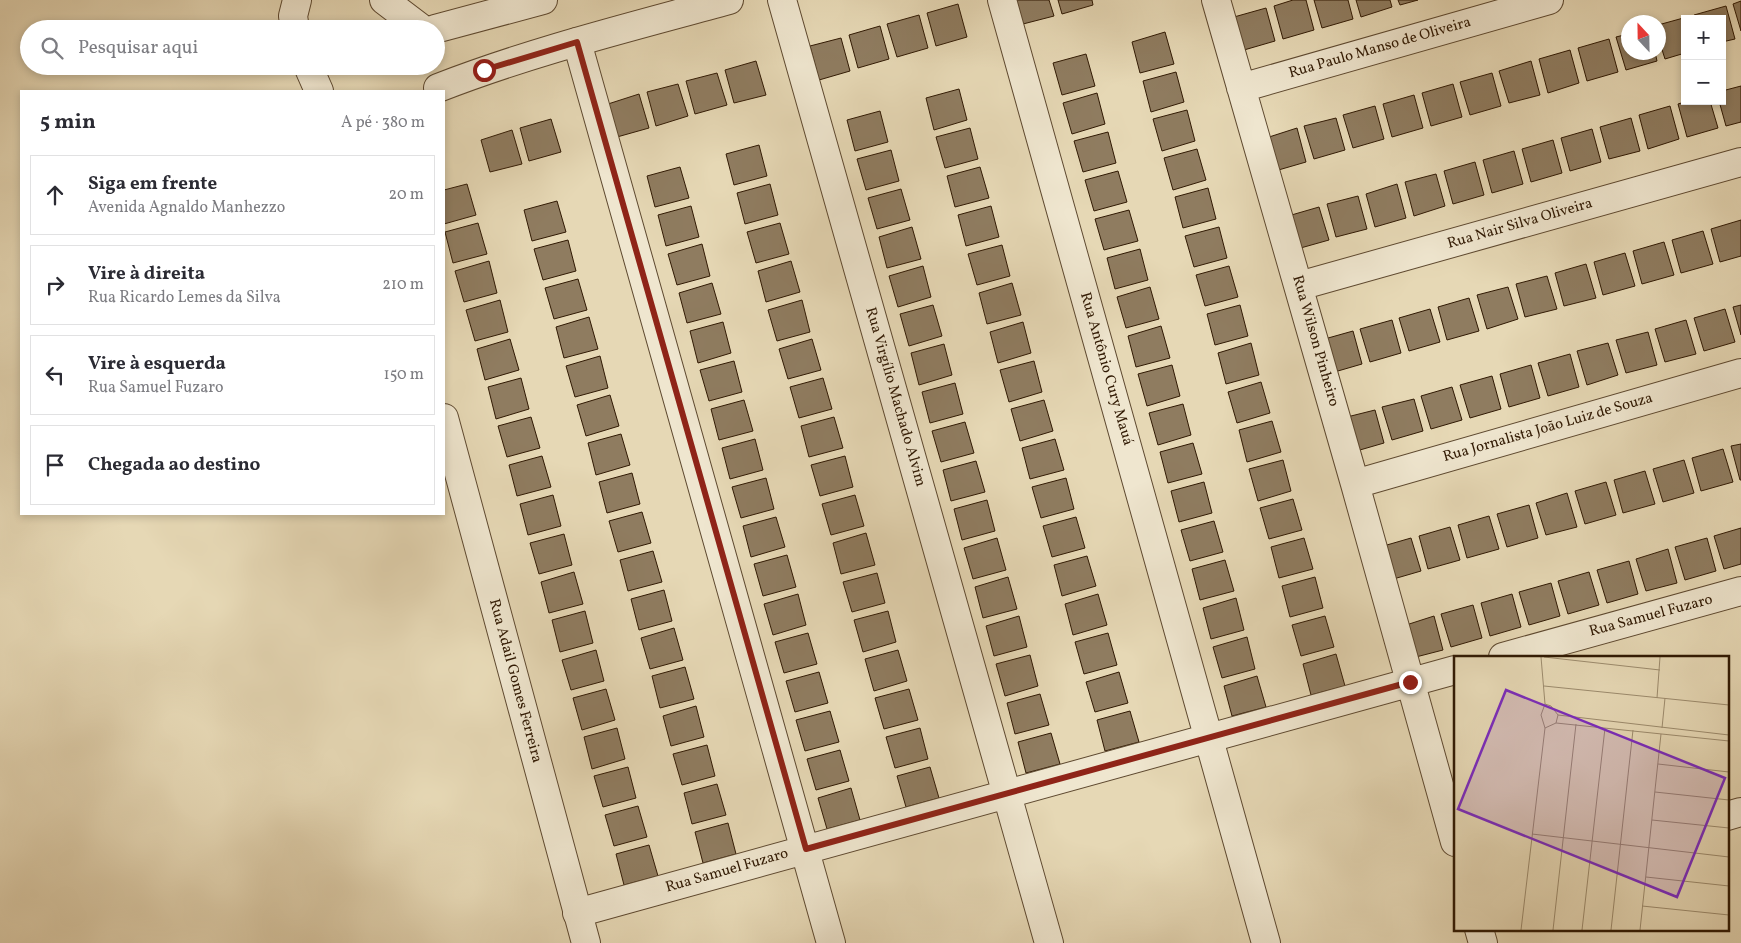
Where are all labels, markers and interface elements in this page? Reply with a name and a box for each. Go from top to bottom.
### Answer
street label: Rua Paulo Manso de Oliveira [1286,12,1474,84]
north arrow [1621,15,1666,60]
map controls [1681,15,1726,105]
button: + [1681,15,1726,60]
search box [20,20,445,75]
icon: search [38,34,66,62]
text: Pesquisar aqui [78,35,198,61]
route start [473,59,496,82]
button: − [1681,60,1726,105]
text: 5 min [40,108,96,137]
text: A pé · 380 m [341,112,425,134]
text: Siga em frente [88,171,217,197]
icon: ahead [41,181,69,209]
text: 20 m [389,184,424,206]
street label: Rua Nair Silva Oliveira [1445,193,1595,255]
text: Avenida Agnaldo Manhezzo [88,197,285,219]
text: Vire à direita [88,261,205,287]
icon: right [41,271,69,299]
street label: Rua Wilson Pinheiro [1286,273,1344,409]
text: 210 m [382,274,424,296]
text: Rua Ricardo Lemes da Silva [88,287,281,309]
street label: Rua Antônio Cury Mauá [1074,290,1138,448]
street label: Rua Virgílio Machado Alvim [859,305,931,489]
text: Vire à esquerda [88,351,226,377]
icon: left [41,361,69,389]
text: 150 m [383,364,424,386]
text: Rua Samuel Fuzaro [88,377,223,399]
street label: Rua Jornalista João Luiz de Souza [1441,388,1655,468]
icon: arrive [41,451,69,479]
text: Chegada ao destino [88,452,260,478]
street label: Rua Samuel Fuzaro [1587,589,1715,643]
street label: Rua Adail Gomes Ferreira [483,597,547,765]
inset map [1454,656,1728,930]
route end [1399,671,1422,694]
street label: Rua Samuel Fuzaro [663,843,791,899]

